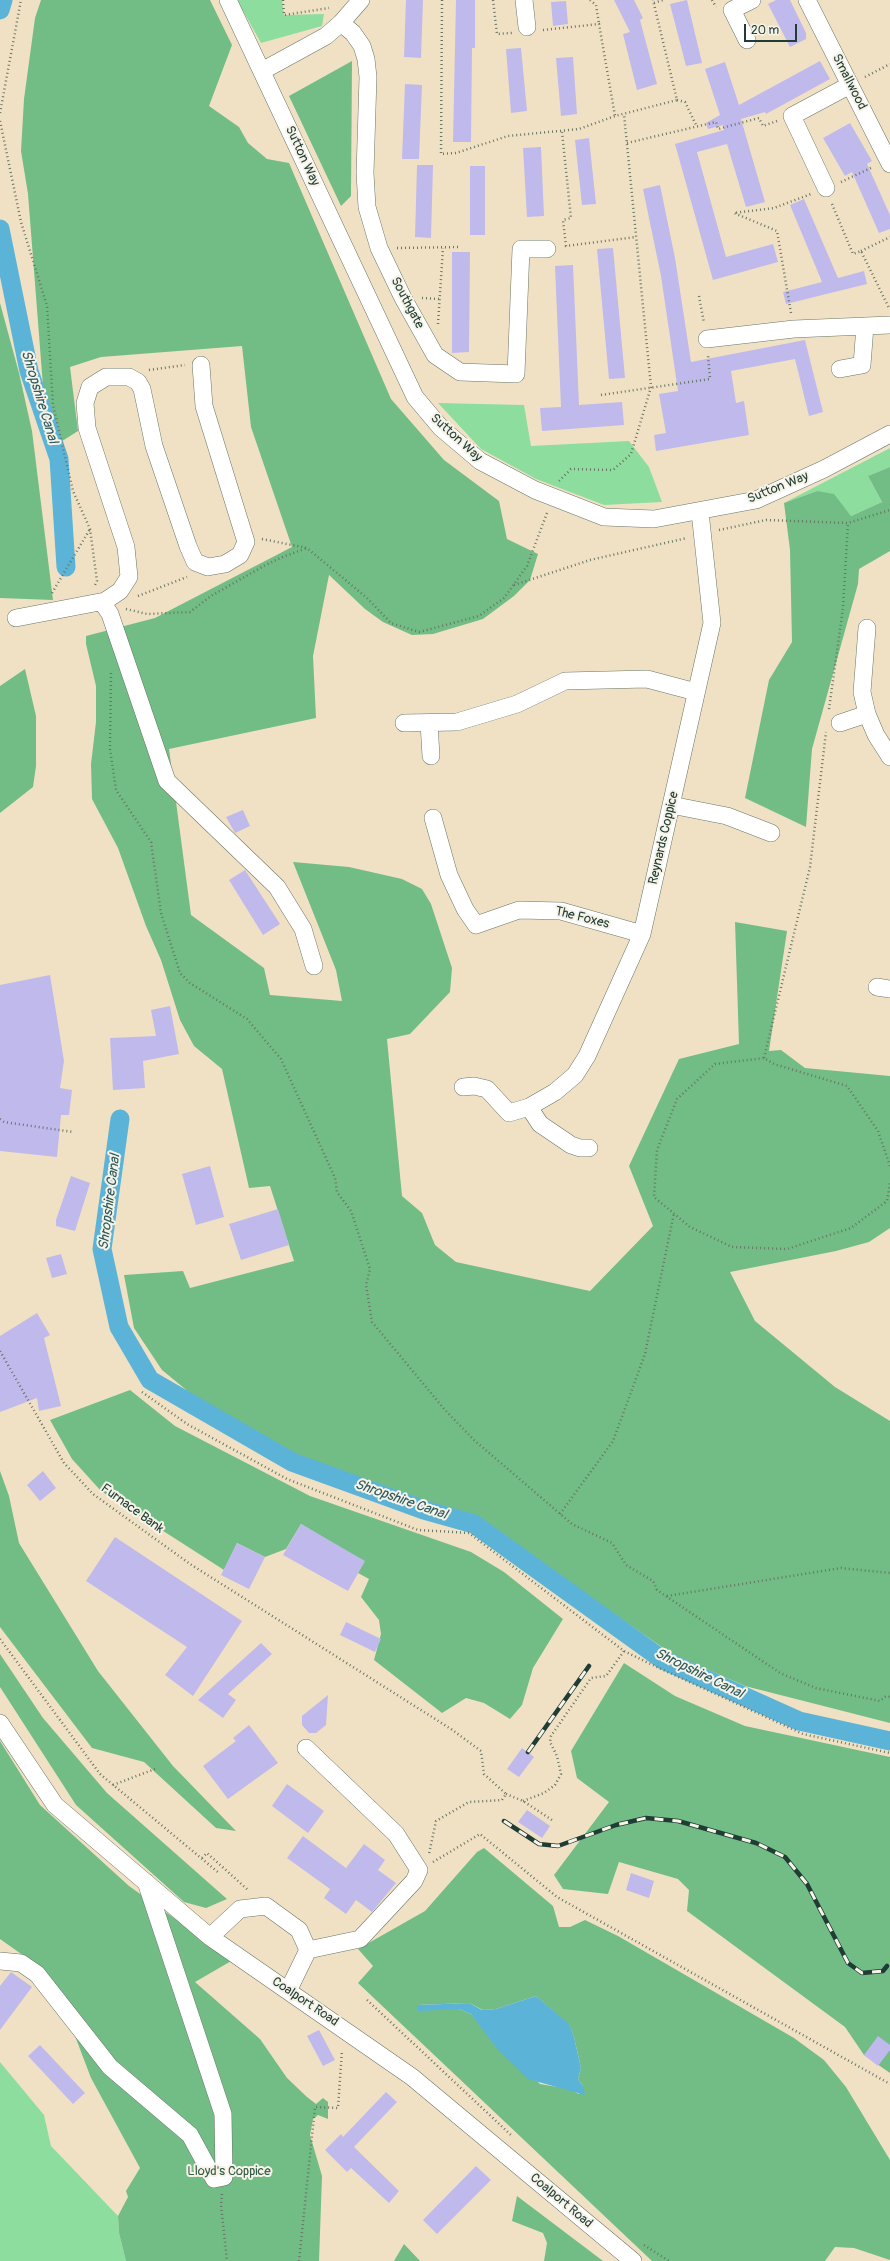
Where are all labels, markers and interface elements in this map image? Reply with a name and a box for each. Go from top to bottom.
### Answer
scale bar [746,16,799,42]
text: 20 m [751,23,779,38]
street label: Smallwood [828,52,870,112]
street label: Sutton Way [281,124,323,188]
street label: Southgate [387,274,427,332]
water label: Shropshire Canal [17,348,61,446]
street label: Sutton Way [427,411,485,465]
street label: Sutton Way [745,469,811,507]
street label: Reynards Coppice [646,790,682,886]
street label: The Foxes [553,904,611,932]
water label: Shropshire Canal [96,1153,124,1251]
water label: Shropshire Canal [353,1476,449,1524]
street label: Furnace Bank [97,1481,167,1537]
water label: Shropshire Canal [652,1645,746,1703]
street label: Coalport Road [269,1974,341,2030]
park label: Lloyd's Coppice [187,2164,271,2180]
street label: Coalport Road [527,2170,595,2232]

